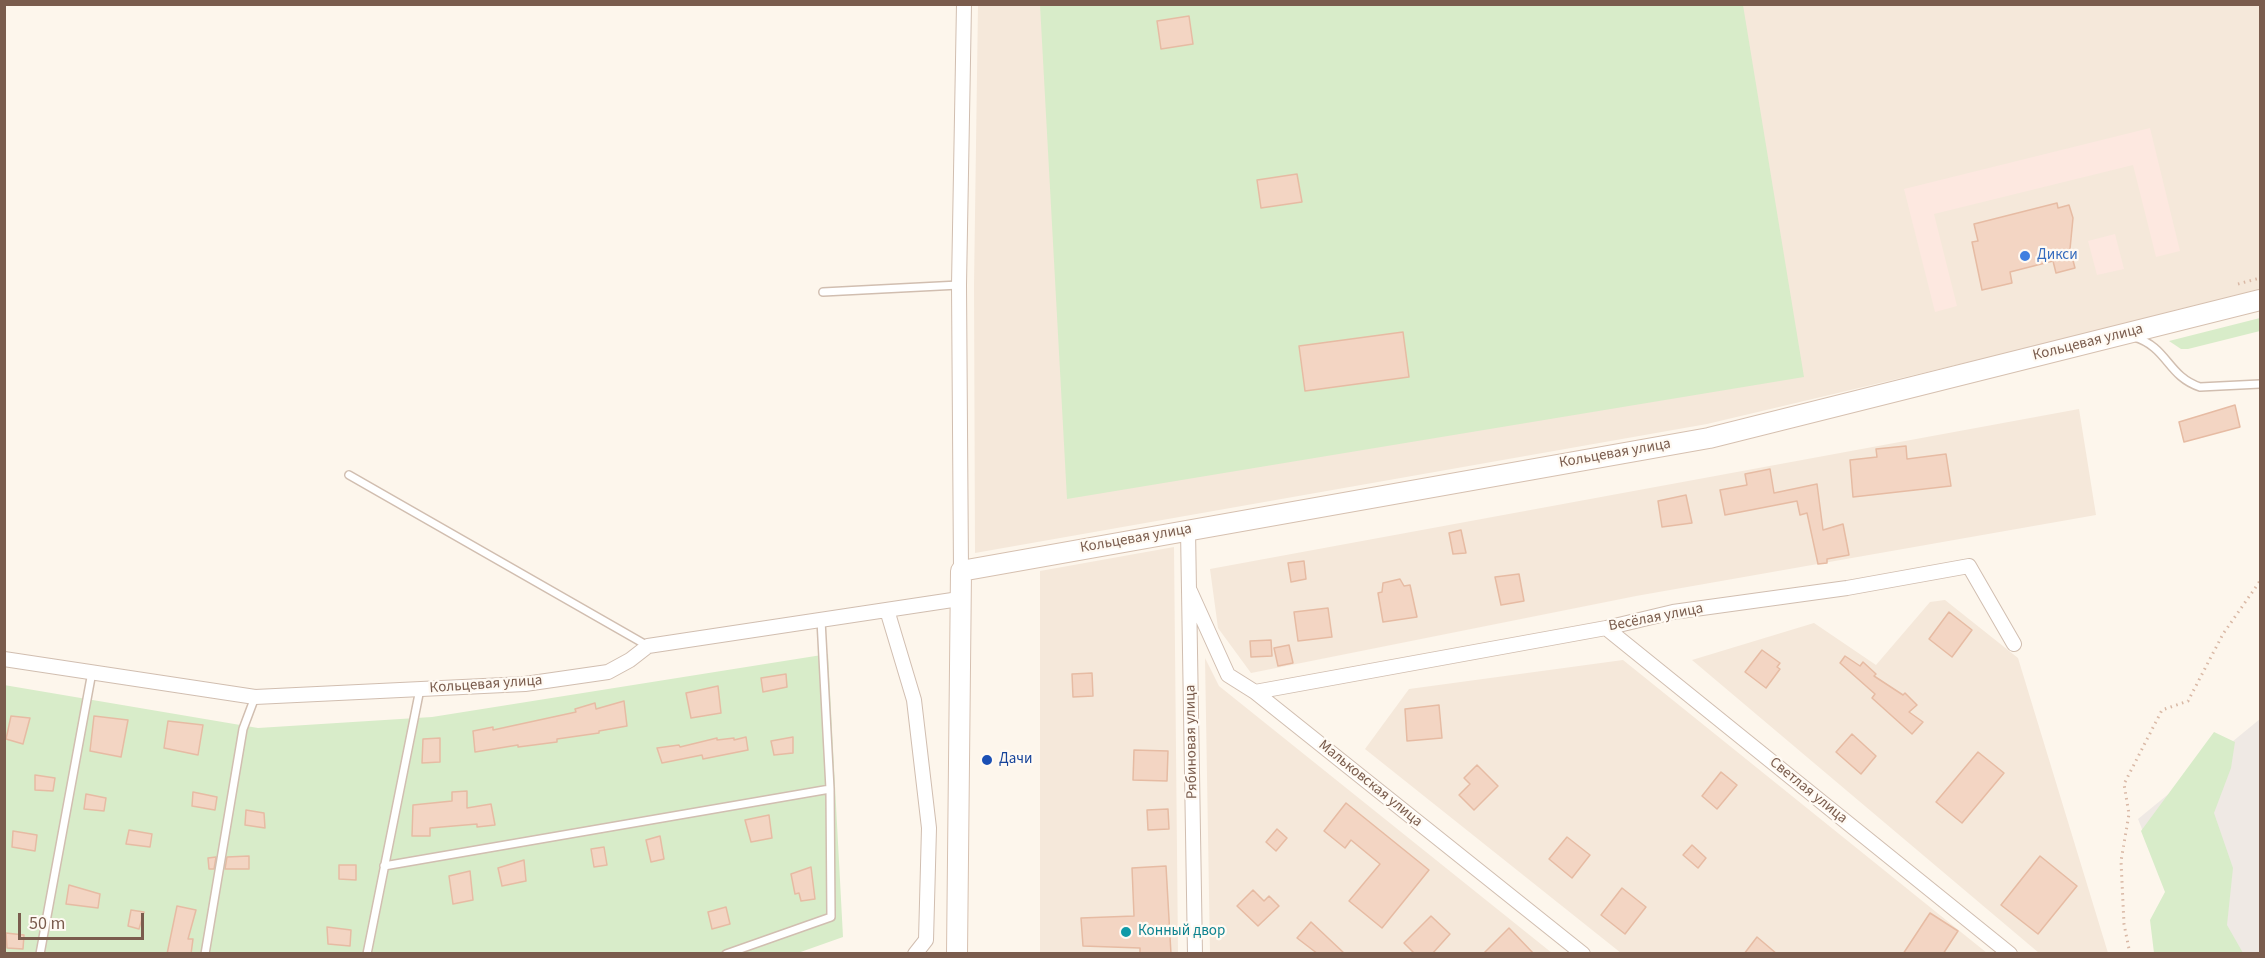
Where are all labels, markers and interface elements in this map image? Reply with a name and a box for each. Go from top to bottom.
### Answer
place label: Дикси [2037,247,2078,265]
marker: Дикси [2018,249,2032,263]
street label: Кольцевая улица [2031,321,2145,365]
street label: Кольцевая улица [1558,435,1672,473]
street label: Кольцевая улица [1079,520,1193,558]
street label: Весёлая улица [1607,600,1705,636]
street label: Кольцевая улица [429,672,543,698]
street label: Рябиновая улица [1182,685,1202,799]
street label: Мальковская улица [1314,737,1426,831]
place label: Дачи [999,751,1032,769]
marker: Дачи [980,753,994,767]
street label: Светлая улица [1765,754,1851,828]
scale bar [21,901,147,939]
text: 50 m [29,911,65,936]
place label: Конный двор [1138,923,1225,941]
marker: Конный двор [1119,925,1133,939]

